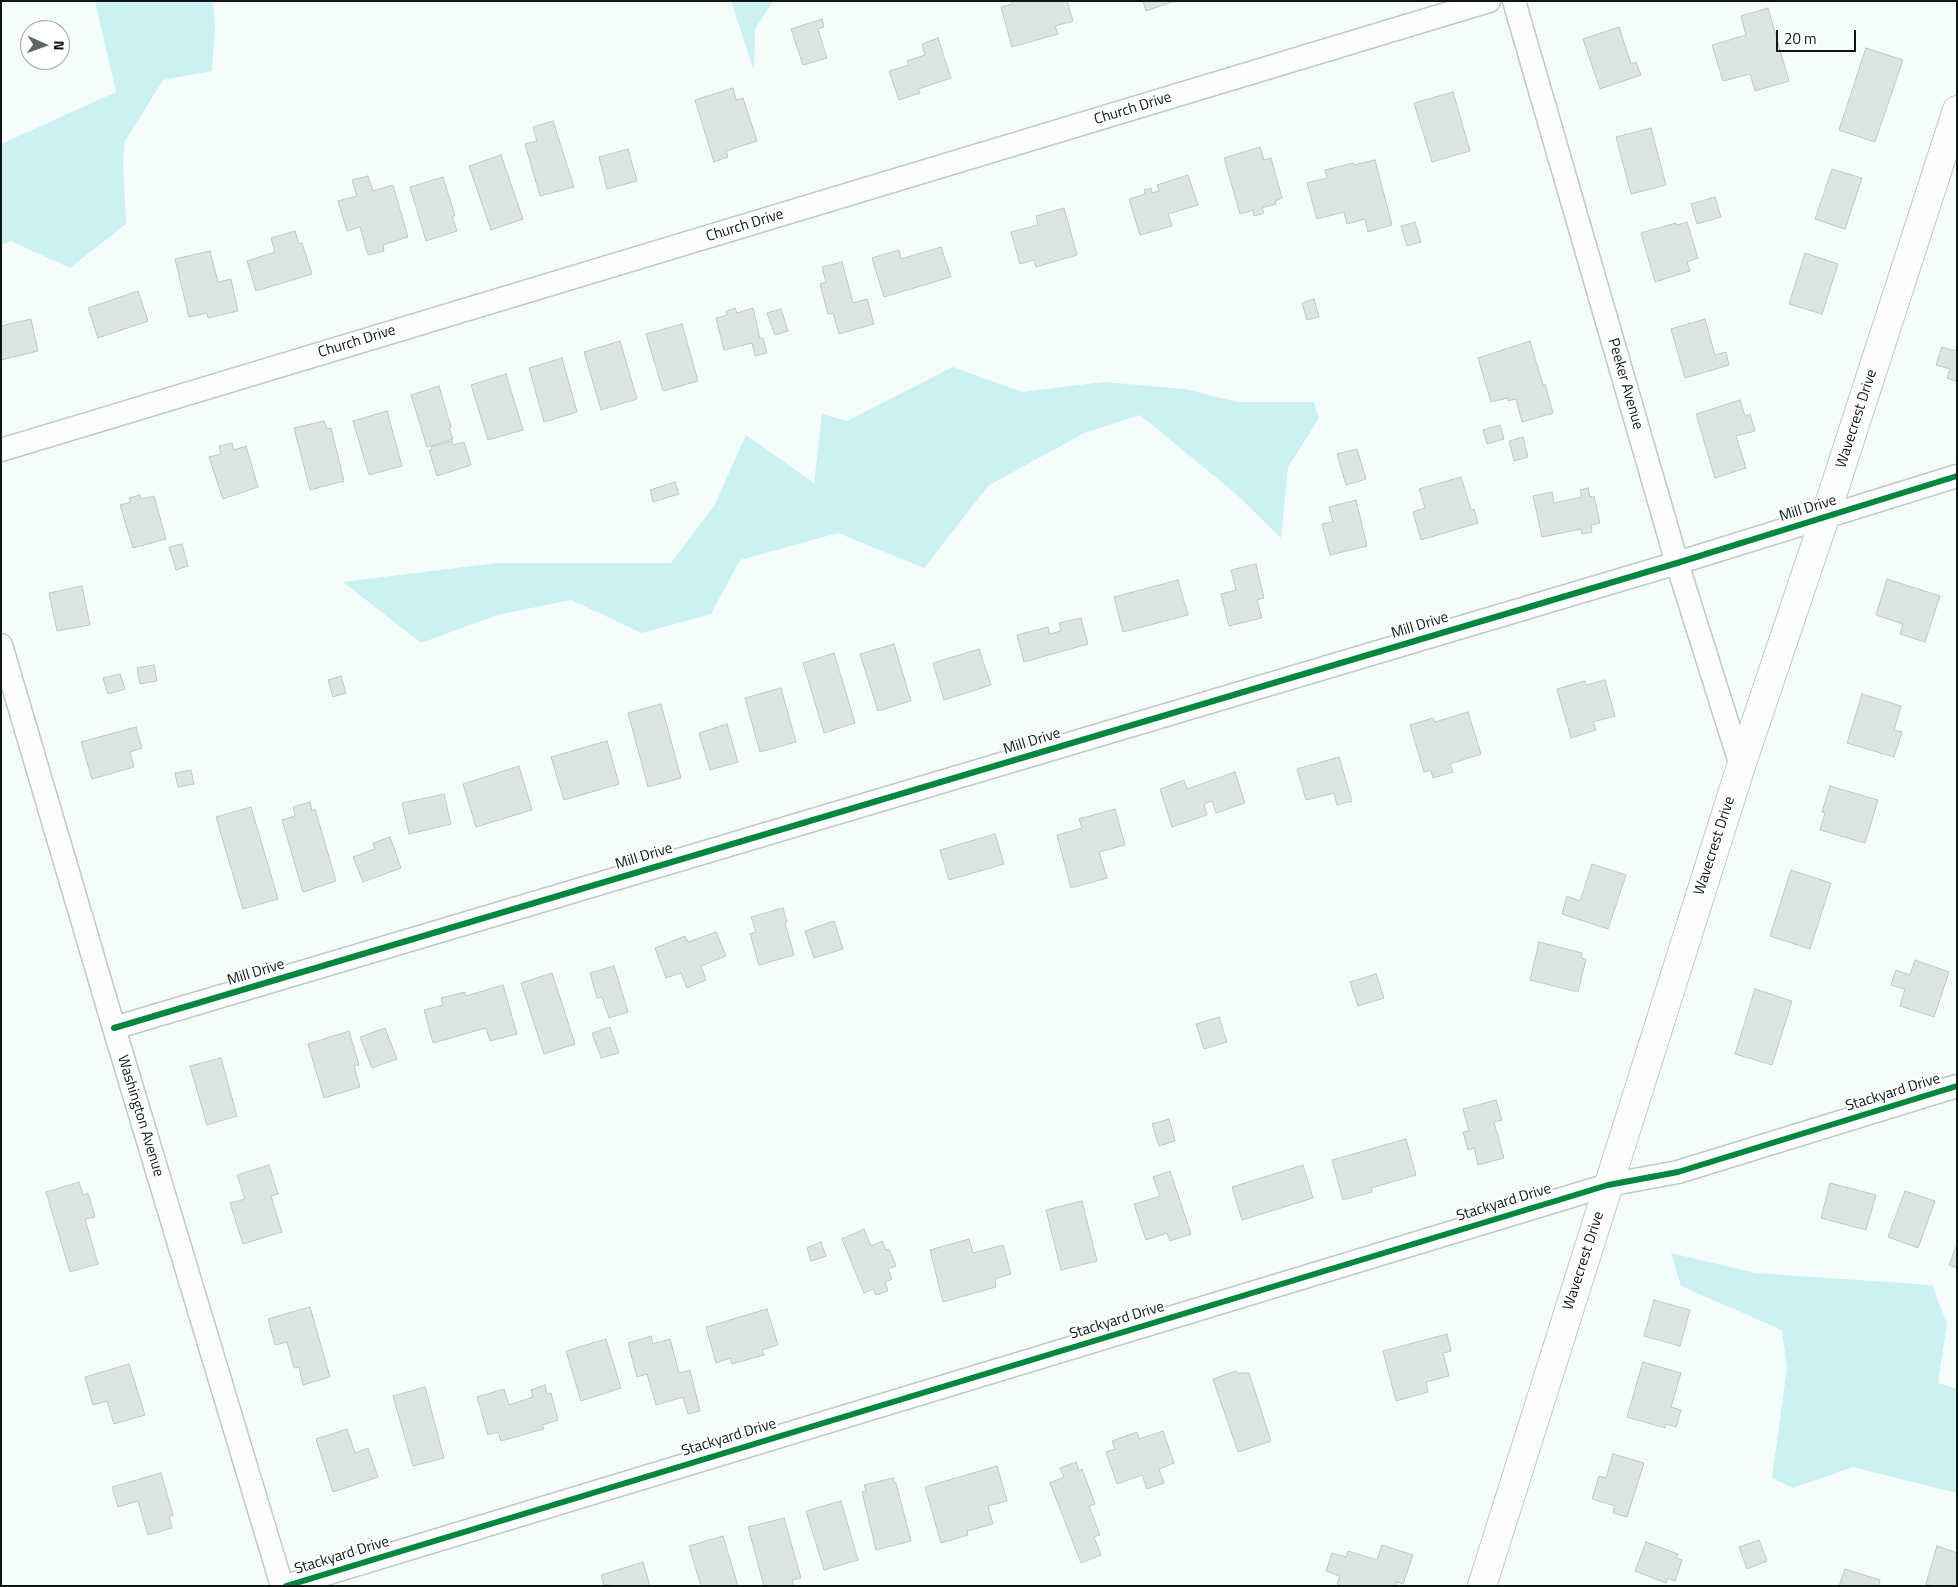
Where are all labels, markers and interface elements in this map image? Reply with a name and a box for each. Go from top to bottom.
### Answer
north arrow [20,20,70,70]
scale bar [1778,20,1858,52]
text: 20 m [1784,27,1817,50]
text: N [49,40,70,51]
street label: Church Drive [1092,89,1174,129]
street label: Church Drive [704,206,786,246]
street label: Church Drive [316,322,398,362]
street label: Peeker Avenue [1603,336,1647,432]
street label: Wavecrest Drive [1833,367,1881,471]
street label: Mill Drive [1777,492,1839,526]
street label: Mill Drive [1389,609,1451,643]
street label: Mill Drive [1001,725,1063,759]
street label: Wavecrest Drive [1691,794,1739,898]
street label: Mill Drive [613,840,675,874]
street label: Mill Drive [225,956,287,990]
street label: Washington Avenue [113,1053,167,1179]
street label: Stackyard Drive [1843,1070,1943,1116]
street label: Stackyard Drive [1454,1180,1554,1226]
street label: Wavecrest Drive [1560,1209,1608,1313]
street label: Stackyard Drive [1067,1298,1167,1344]
street label: Stackyard Drive [679,1415,779,1461]
street label: Stackyard Drive [292,1533,392,1579]

